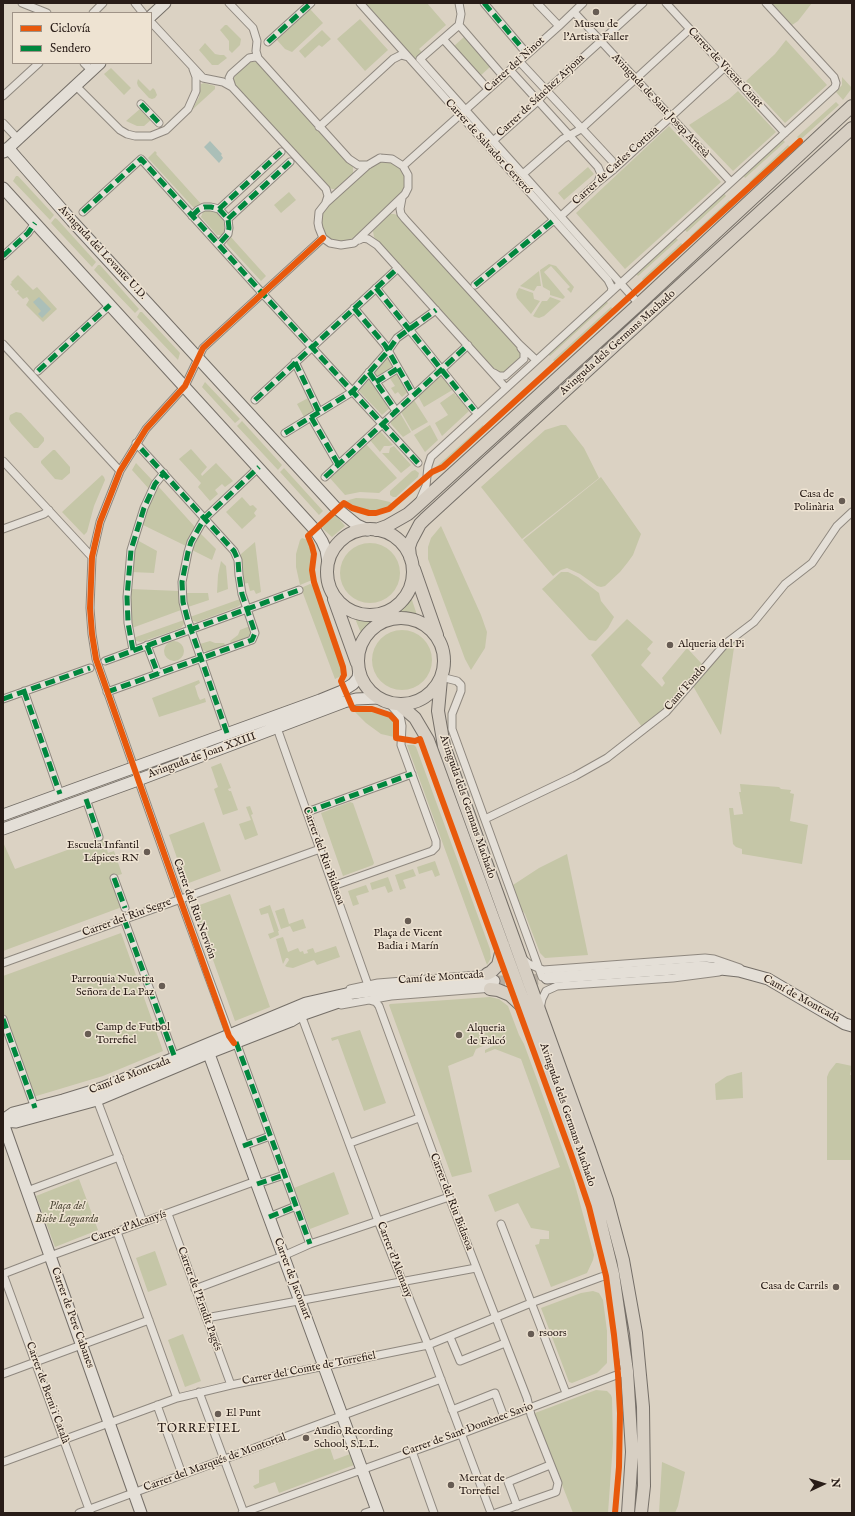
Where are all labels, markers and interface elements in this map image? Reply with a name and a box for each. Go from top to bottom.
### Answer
marker: Museu de l'Artista Faller [591,7,601,17]
legend [12,12,152,64]
place label: Museu de l'Artista Faller [563,18,629,44]
text: Ciclovía [50,21,90,36]
street label: Carrer de Vicent Canet [684,25,766,111]
street label: Carrer del Ninot [482,35,548,95]
text: Sendero [50,41,91,56]
street label: Avinguda de Sant Josep Artesà [608,51,712,161]
street label: Carrer de Sánchez Arjona [494,52,588,140]
street label: Carrer de Salvador Cerveró [442,97,534,197]
street label: Carrer de Carles Cortina [570,124,662,208]
street label: Avinguda del Levante U.D. [55,203,149,303]
street label: Avinguda dels Germans Machado [557,288,679,398]
place label: Casa de Polinària [794,488,834,514]
marker: Casa de Polinària [837,496,847,506]
place label: Alqueria del Pi [678,638,744,652]
marker: Alqueria del Pi [665,640,675,650]
street label: Camí Fondo [662,662,710,714]
street label: Avinguda de Joan XXIII [146,730,258,782]
street label: Avinguda dels Germans Machado [436,733,498,881]
street label: Carrer del Riu Bidasoa [299,805,347,907]
place label: Escuela Infantil Lápices RN [67,839,139,865]
marker: Escuela Infantil Lápices RN [142,847,152,857]
street label: Carrer del Riu Nervión [170,857,218,961]
street label: Carrer del Riu Segre [81,896,173,940]
marker: Plaça de Vicent Badia i Marín [403,916,413,926]
place label: Plaça de Vicent Badia i Marín [374,927,442,953]
street label: Camí de Montcada [398,968,484,988]
street label: Camí de Montcada [760,972,842,1026]
place label: Parroquia Nuestra Señora de La Paz [71,973,154,999]
marker: Parroquia Nuestra Señora de La Paz [157,981,167,991]
place label: Camp de Futbol Torrefiel [96,1021,170,1047]
place label: Alqueria de Falcó [467,1022,506,1048]
marker: Camp de Futbol Torrefiel [83,1029,93,1039]
marker: Alqueria de Falcó [454,1030,464,1040]
street label: Avinguda dels Germans Machado [536,1041,598,1189]
street label: Camí de Montcada [88,1055,172,1097]
street label: Carrer del Riu Bidasoa [426,1151,476,1253]
park label: Plaça del Bisbe Laguarda [35,1200,99,1226]
street label: Carrer d'Alcanyís [90,1208,168,1246]
street label: Carrer d'Alemany [373,1220,415,1300]
street label: Carrer de Jacomart [270,1236,314,1322]
street label: Carrer de l'Erudit Pagés [174,1245,224,1353]
street label: Carrer de Pere Cabanes [48,1266,96,1370]
place label: Casa de Carrils [761,1280,828,1294]
marker: Casa de Carrils [831,1282,841,1292]
place label: rsoors [539,1327,567,1341]
marker: rsoors [526,1329,536,1339]
street label: Carrer de Berni i Català [22,1340,72,1446]
street label: Carrer del Comte de Torrefiel [241,1350,377,1388]
street label: Carrer de Sant Domènec Savio [401,1400,535,1460]
place label: El Punt [226,1407,261,1421]
marker: El Punt [213,1409,223,1419]
district label: TORREFIEL [157,1423,241,1437]
place label: Audio Recording School, S.L.L. [314,1425,393,1451]
street label: Carrer del Marqués de Montortal [142,1431,288,1495]
marker: Audio Recording School, S.L.L. [301,1433,311,1443]
north arrow [803,1464,843,1504]
place label: Mercat de Torrefiel [459,1472,505,1498]
text: N [828,1478,842,1488]
marker: Mercat de Torrefiel [446,1480,456,1490]

